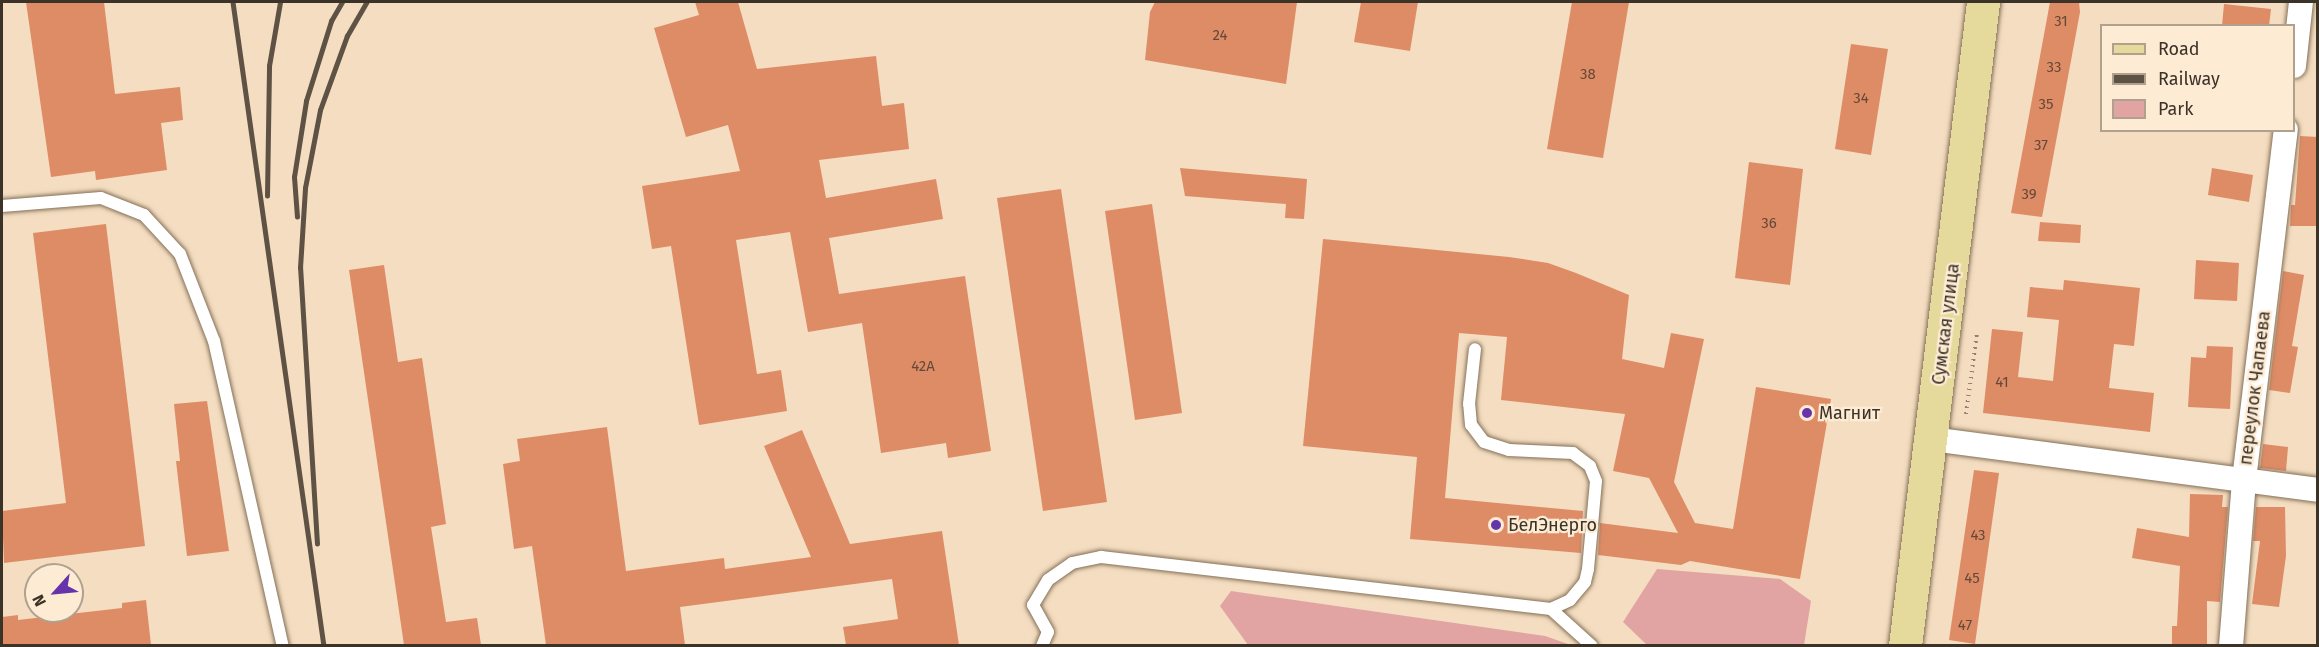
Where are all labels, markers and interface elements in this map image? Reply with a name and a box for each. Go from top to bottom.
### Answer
house number: 31 [2054,13,2068,31]
legend [2100,24,2295,132]
house number: 24 [1213,27,1227,45]
text: Road [2158,38,2200,60]
house number: 33 [2047,59,2061,77]
house number: 38 [1580,66,1596,84]
text: Railway [2158,68,2220,90]
house number: 34 [1853,90,1869,108]
house number: 35 [2039,96,2053,114]
text: Park [2158,98,2193,120]
house number: 37 [2034,137,2048,155]
house number: 39 [2021,186,2037,204]
house number: 36 [1761,215,1777,233]
street label: Сумская улица [1928,262,1964,386]
street label: переулок Чапаева [2235,310,2275,466]
house number: 42А [911,358,935,376]
house number: 41 [1995,374,2009,392]
place label: Магнит [1819,402,1880,424]
marker: Магнит [1800,406,1814,420]
place label: БелЭнерго [1508,514,1597,536]
marker: БелЭнерго [1489,518,1503,532]
house number: 43 [1970,527,1986,545]
north arrow [24,563,84,623]
house number: 45 [1964,570,1980,588]
text: N [28,591,50,610]
house number: 47 [1958,617,1972,635]

